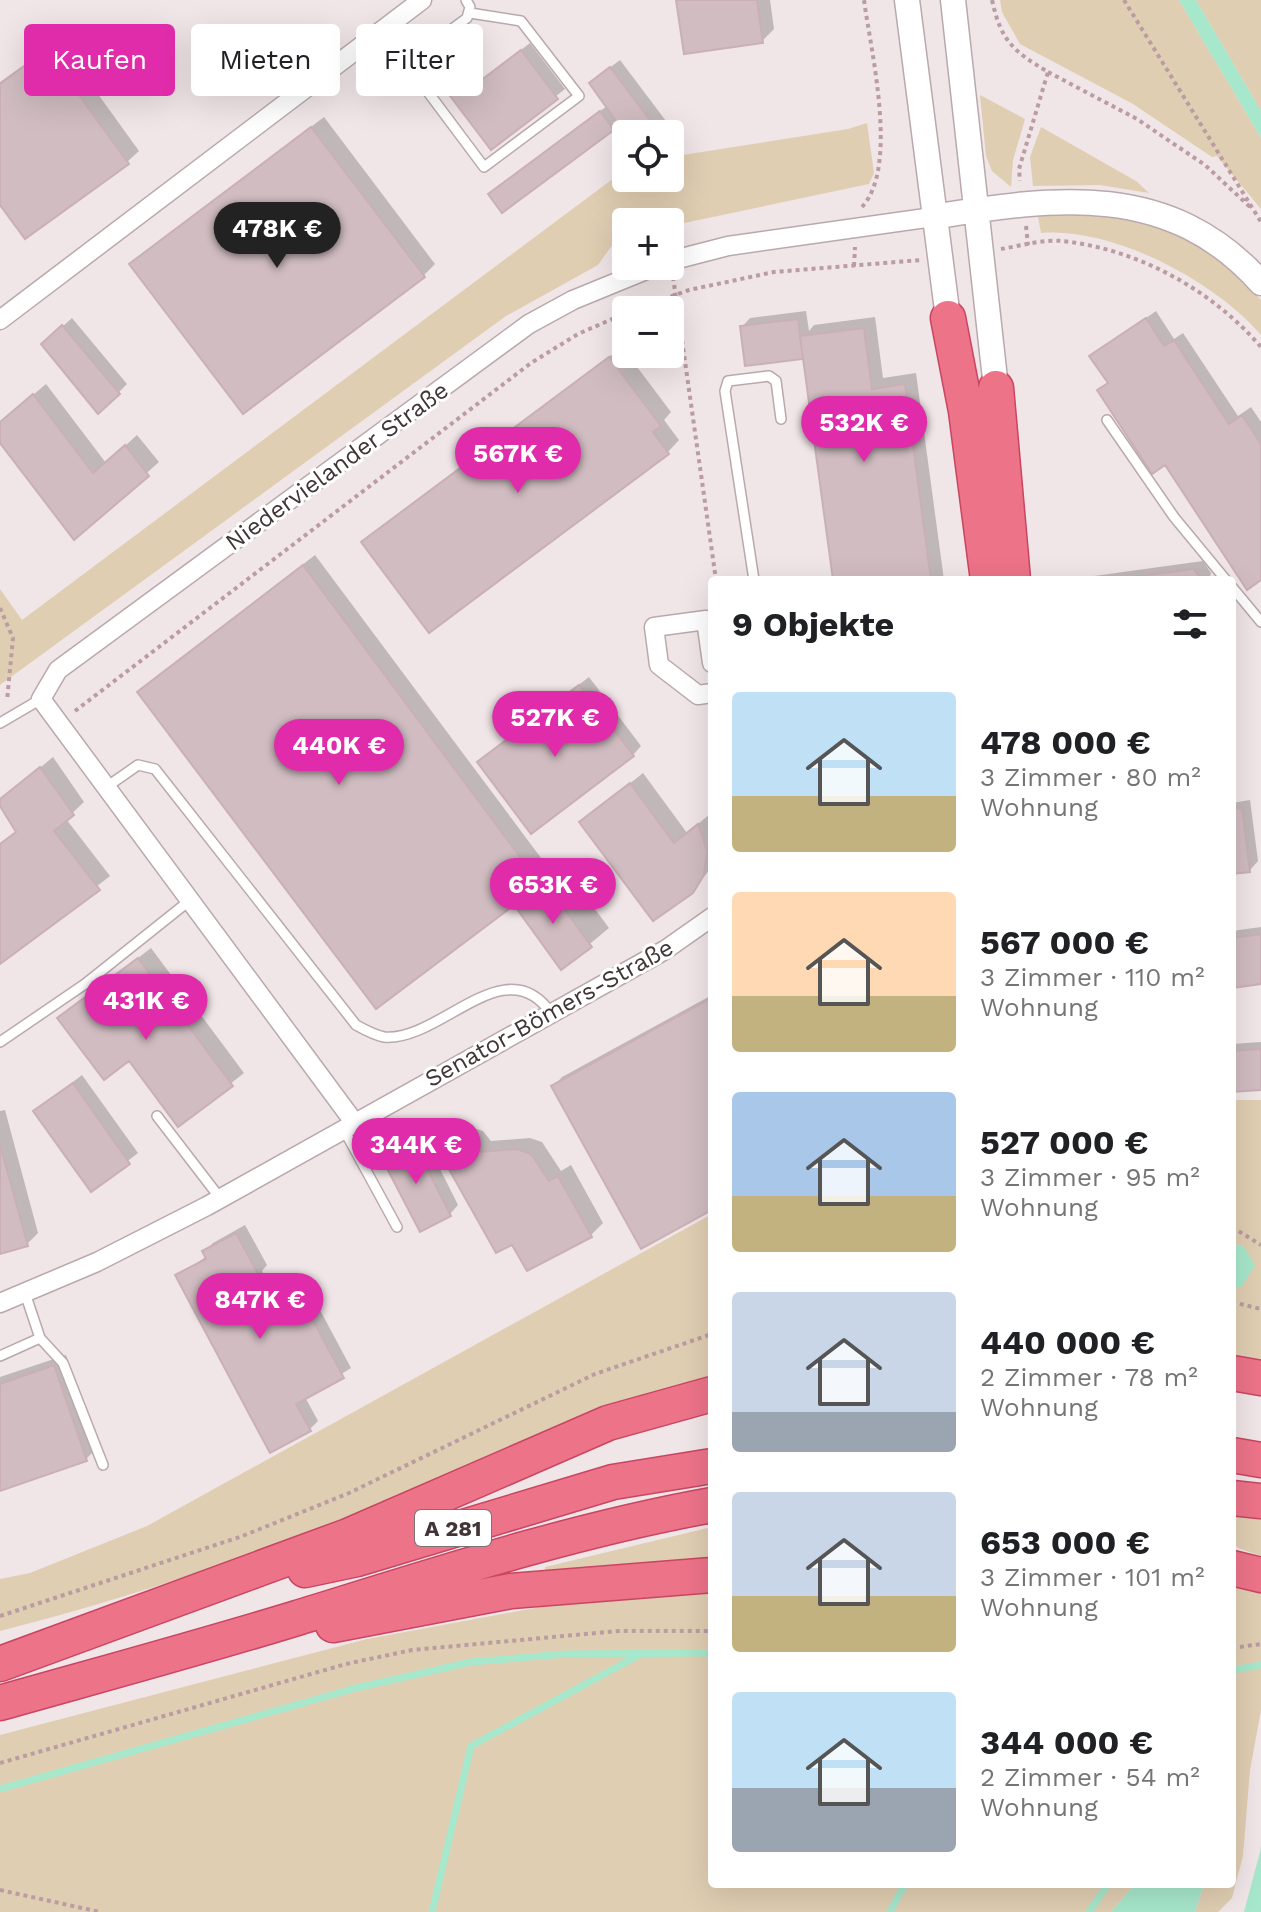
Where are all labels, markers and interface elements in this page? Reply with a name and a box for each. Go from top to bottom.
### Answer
chip: Kaufen [24,24,175,96]
chip: Mieten [191,24,340,96]
chip: Filter [356,24,483,96]
map controls [612,120,684,368]
button: locate [612,120,684,192]
pin: 478K € [212,202,342,270]
button: + [612,208,684,280]
text: 478K € [232,213,322,243]
button: − [612,296,684,368]
street label: Niedervielander Straße [220,376,454,556]
pin: 532K € [799,396,929,464]
text: 532K € [819,407,909,437]
pin: 567K € [453,427,583,495]
text: 567K € [473,438,563,468]
icon: filters [1168,602,1212,646]
text: 9 Objekte [732,604,894,644]
pin: 527K € [490,691,620,759]
text: 527K € [510,702,600,732]
pin: 440K € [274,719,404,787]
text: 478 000 € [980,722,1151,762]
icon: home [796,724,892,820]
text: 440K € [292,730,386,760]
text: 3 Zimmer · 80 m² [980,762,1201,792]
text: Wohnung [980,792,1098,822]
pin: 653K € [488,858,618,926]
text: 653K € [508,869,598,899]
text: 567 000 € [980,922,1149,962]
icon: home [796,924,892,1020]
street label: Senator-Bömers-Straße [420,933,678,1093]
text: 3 Zimmer · 110 m² [980,962,1205,992]
pin: 431K € [81,974,211,1042]
text: 431K € [103,985,190,1015]
text: Wohnung [980,992,1098,1022]
pin: 344K € [351,1118,481,1186]
text: 527 000 € [980,1122,1148,1162]
icon: home [796,1124,892,1220]
text: 344K € [370,1129,462,1159]
text: 3 Zimmer · 95 m² [980,1162,1200,1192]
text: Wohnung [980,1192,1098,1222]
pin: 847K € [195,1273,325,1341]
text: 847K € [214,1284,306,1314]
text: 440 000 € [980,1322,1155,1362]
icon: home [796,1324,892,1420]
text: 2 Zimmer · 78 m² [980,1362,1198,1392]
text: Wohnung [980,1392,1098,1422]
road number: A 281 [415,1510,491,1546]
text: 653 000 € [980,1522,1150,1562]
icon: home [796,1524,892,1620]
text: 3 Zimmer · 101 m² [980,1562,1205,1592]
text: Wohnung [980,1592,1098,1622]
text: 344 000 € [980,1722,1153,1762]
icon: home [796,1724,892,1820]
text: 2 Zimmer · 54 m² [980,1762,1200,1792]
text: Wohnung [980,1792,1098,1822]

